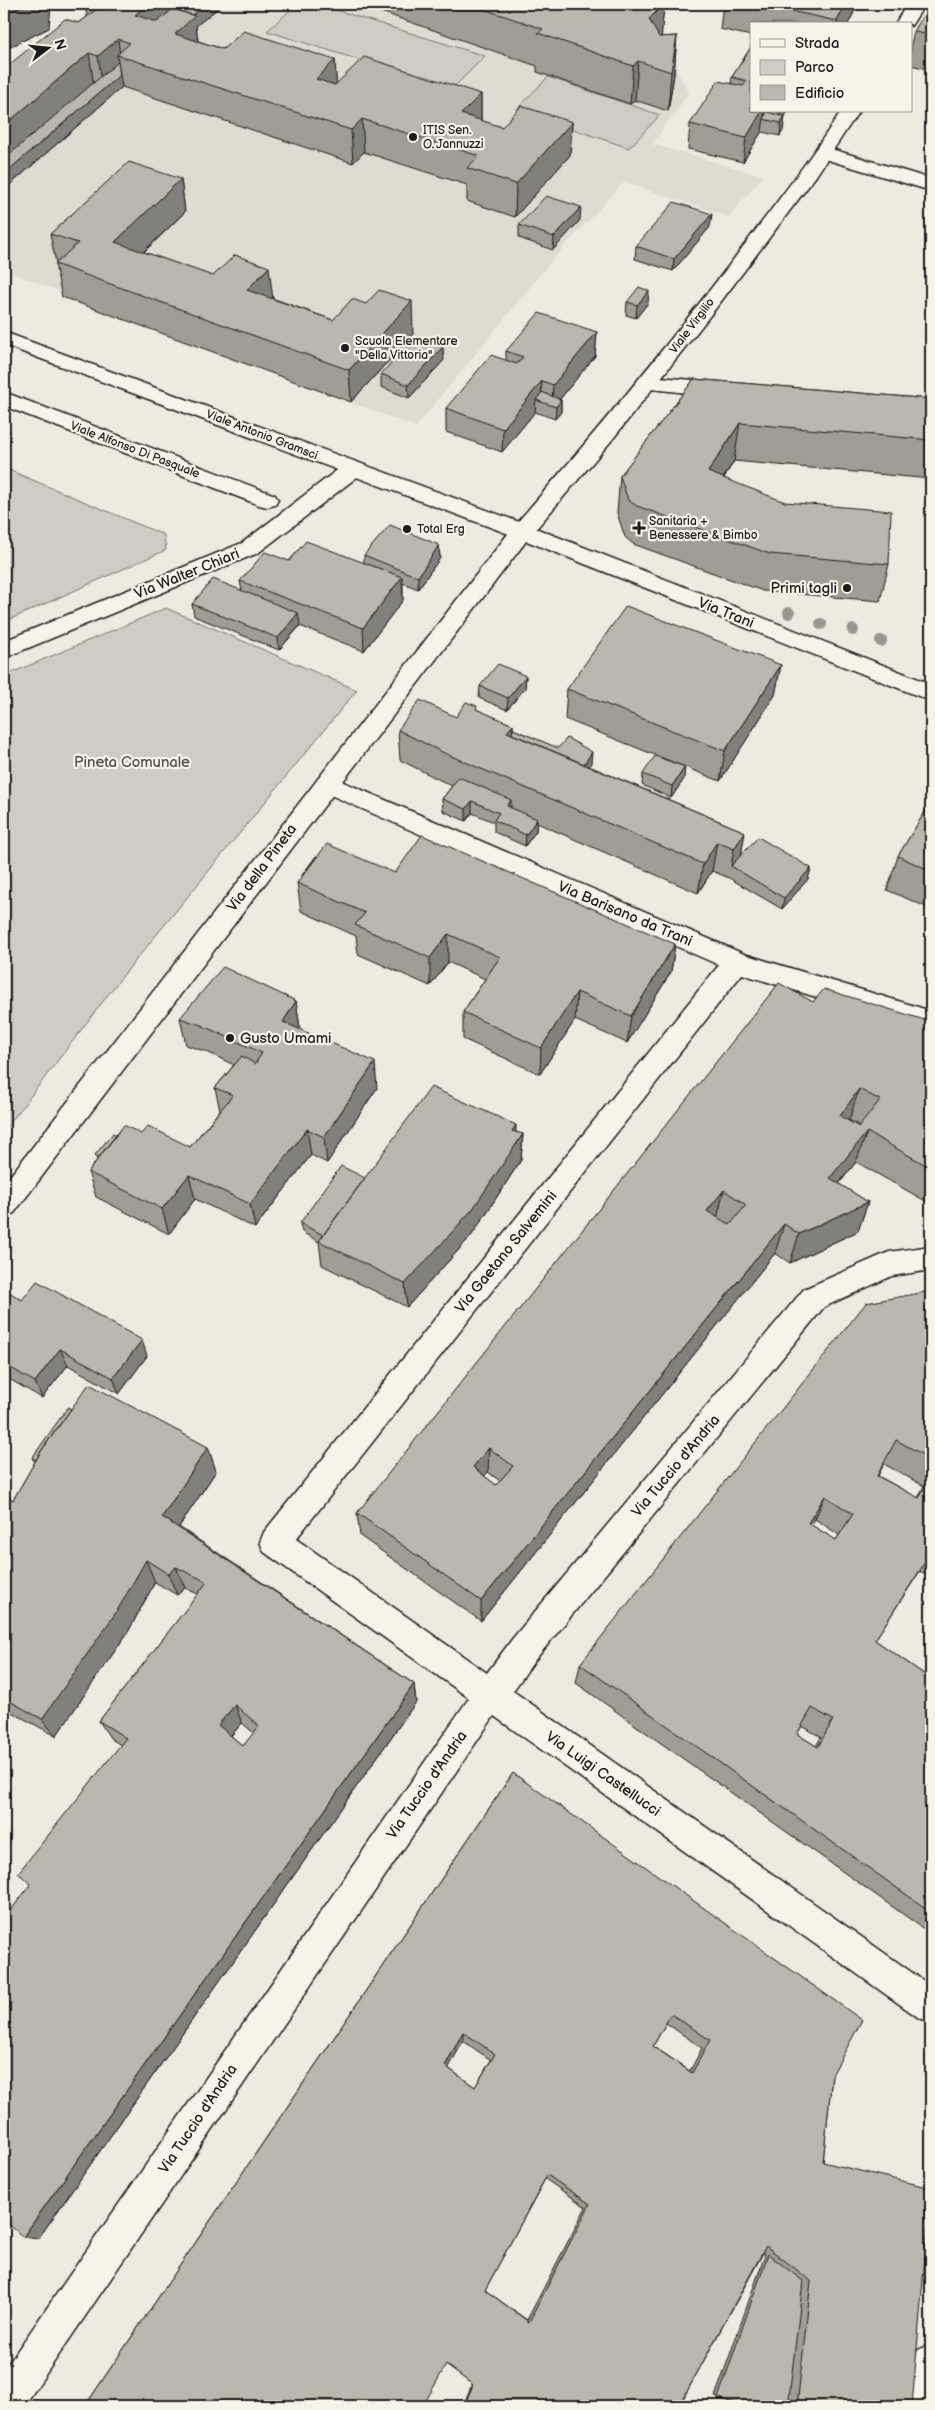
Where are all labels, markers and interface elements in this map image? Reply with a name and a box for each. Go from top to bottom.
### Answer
north arrow [22,22,72,72]
legend [750,22,912,112]
text: Strada [795,34,839,53]
text: N [50,37,70,52]
text: Parco [795,58,834,77]
text: Edificio [795,84,844,103]
place label: ITIS Sen. O. Jannuzzi [423,123,484,152]
marker: ITIS Sen. O. Jannuzzi [407,131,419,143]
street label: Viale Virgilio [666,295,718,357]
place label: Scuola Elementare "Della Vittoria" [355,334,458,363]
marker: Scuola Elementare "Della Vittoria" [339,342,351,354]
street label: Viale Antonio Gramsci [204,407,320,463]
street label: Viale Alfonso Di Pasquale [68,418,202,482]
place label: Sanitaria + Benessere & Bimbo [649,514,758,543]
place label: Total Erg [417,522,465,537]
marker: Sanitaria + Benessere & Bimbo [633,522,645,534]
marker: Total Erg [401,523,413,535]
street label: Via Walter Chiari [132,544,242,604]
place label: Primi tagli [771,579,837,598]
marker: Primi tagli [841,582,853,594]
street label: Via Trani [695,593,757,633]
park label: Pineta Comunale [74,753,190,772]
street label: Via della Pineta [223,820,301,916]
street label: Via Barisano da Trani [555,877,695,951]
place label: Gusto Umami [240,1029,332,1048]
marker: Gusto Umami [224,1032,236,1044]
street label: Via Gaetano Salvemini [451,1187,561,1317]
street label: Via Tuccio d'Andria [628,1411,724,1521]
street label: Via Tuccio d'Andria [383,1727,471,1843]
street label: Via Luigi Castellucci [542,1727,664,1821]
street label: Via Tuccio d'Andria [154,2061,242,2177]

